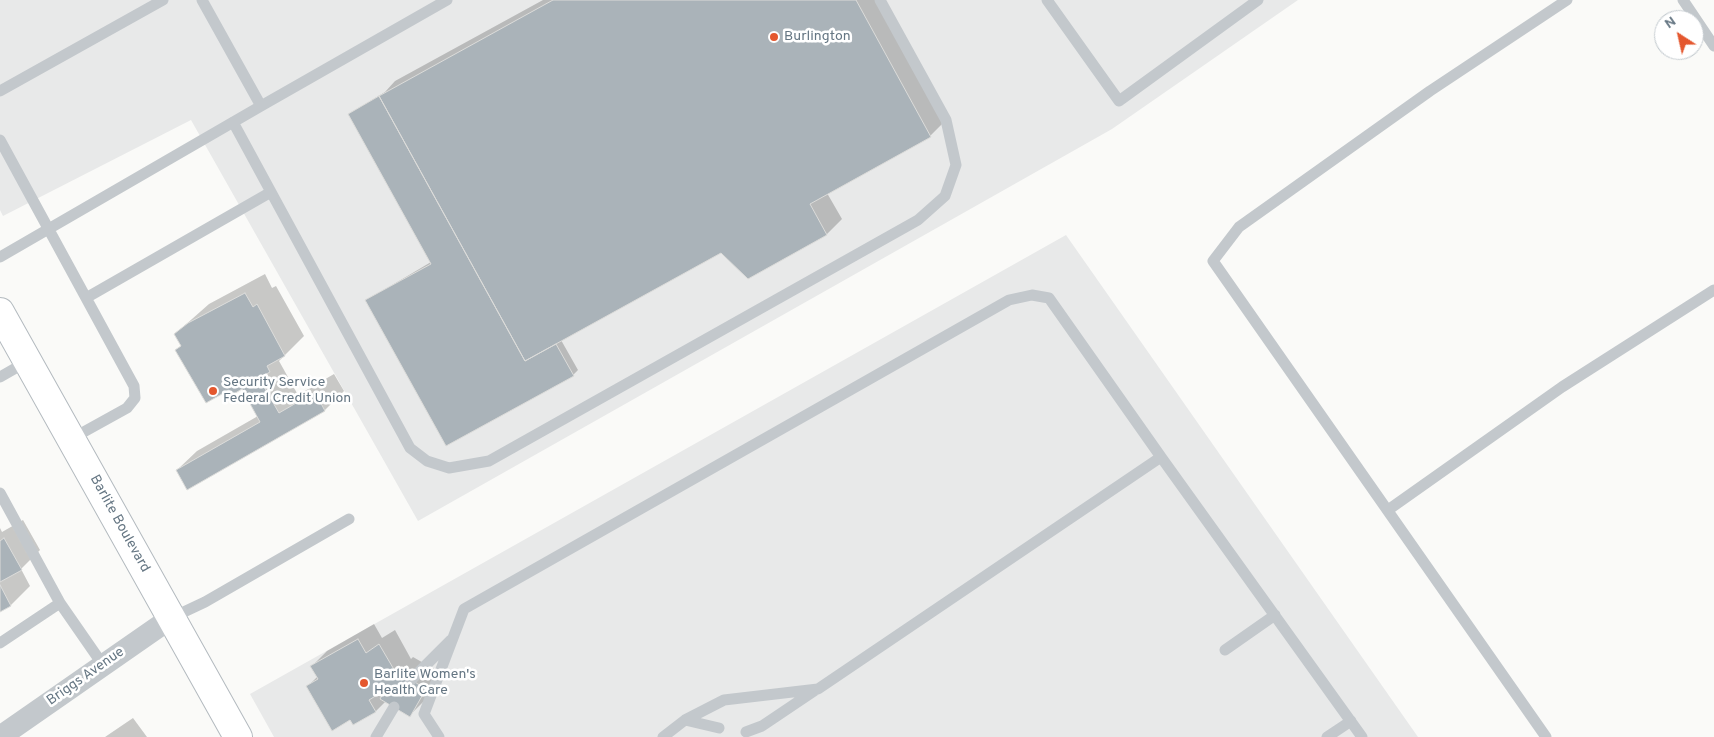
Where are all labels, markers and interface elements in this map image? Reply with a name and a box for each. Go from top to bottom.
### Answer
north arrow [1654,10,1704,60]
text: N [1662,13,1680,33]
place label: Burlington [784,29,851,45]
marker: Burlington [768,31,780,43]
place label: Security Service Federal Credit Union [223,375,351,408]
marker: Security Service Federal Credit Union [207,385,219,397]
street label: Barlite Boulevard [85,472,153,576]
street label: Briggs Avenue [44,644,128,710]
place label: Barlite Women's Health Care [374,667,476,700]
marker: Barlite Women's Health Care [358,677,370,689]

